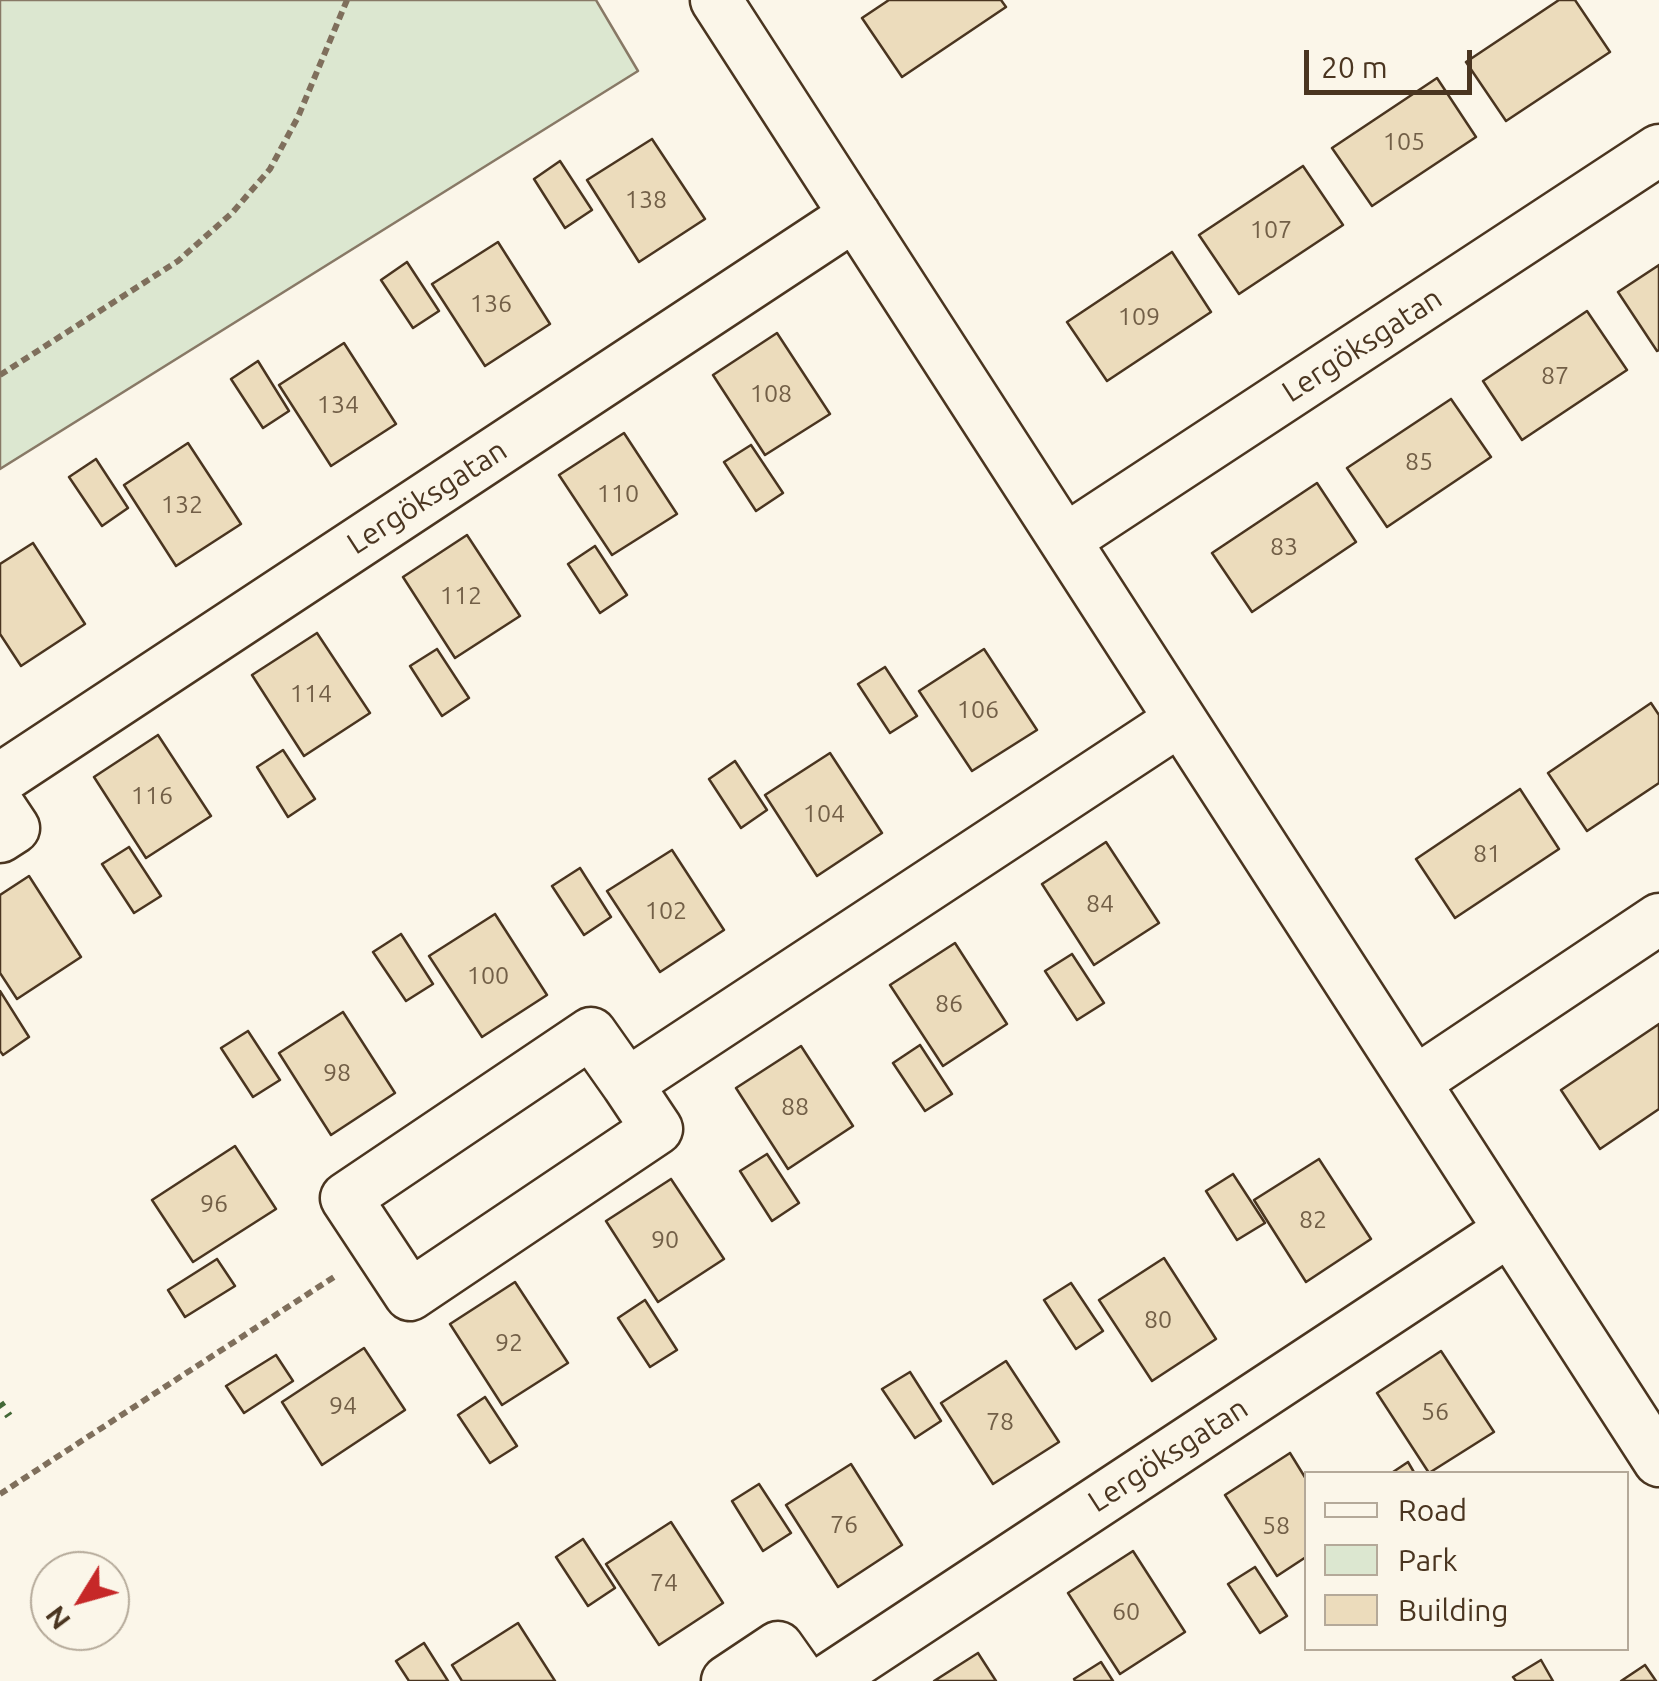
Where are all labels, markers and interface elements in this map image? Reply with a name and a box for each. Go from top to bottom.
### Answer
scale bar [1309,30,1476,92]
text: 20 m [1321,50,1388,84]
house number: 105 [1383,127,1425,157]
house number: 138 [625,185,667,215]
house number: 107 [1250,215,1292,245]
street label: Lergöksgatan [1275,280,1449,410]
house number: 136 [470,289,512,319]
house number: 109 [1118,302,1160,332]
house number: 87 [1541,361,1569,391]
house number: 108 [750,379,792,409]
house number: 134 [317,390,359,420]
street label: Lergöksgatan [340,432,514,562]
house number: 85 [1405,447,1433,477]
house number: 110 [597,479,639,509]
house number: 132 [161,490,203,520]
house number: 83 [1270,532,1298,562]
house number: 112 [440,581,482,611]
house number: 114 [290,679,332,709]
house number: 106 [957,695,999,725]
house number: 116 [131,781,173,811]
house number: 104 [803,799,845,829]
house number: 81 [1473,839,1501,869]
house number: 84 [1086,889,1114,919]
house number: 102 [645,896,687,926]
house number: 100 [467,961,509,991]
house number: 86 [935,989,963,1019]
house number: 98 [323,1058,351,1088]
house number: 88 [781,1092,809,1122]
house number: 96 [200,1189,228,1219]
house number: 82 [1299,1205,1327,1235]
house number: 90 [651,1225,679,1255]
house number: 80 [1144,1305,1172,1335]
house number: 92 [495,1328,523,1358]
street label: Lergöksgatan [1081,1390,1255,1520]
house number: 94 [329,1391,357,1421]
house number: 56 [1421,1397,1449,1427]
house number: 78 [986,1407,1014,1437]
legend [1304,1471,1629,1651]
text: Road [1398,1493,1467,1527]
house number: 76 [830,1510,858,1540]
house number: 58 [1262,1511,1290,1541]
text: Park [1398,1543,1458,1577]
north arrow [30,1551,130,1651]
house number: 74 [650,1568,678,1598]
text: Building [1398,1593,1509,1627]
house number: 60 [1112,1597,1140,1627]
text: N [39,1600,76,1636]

